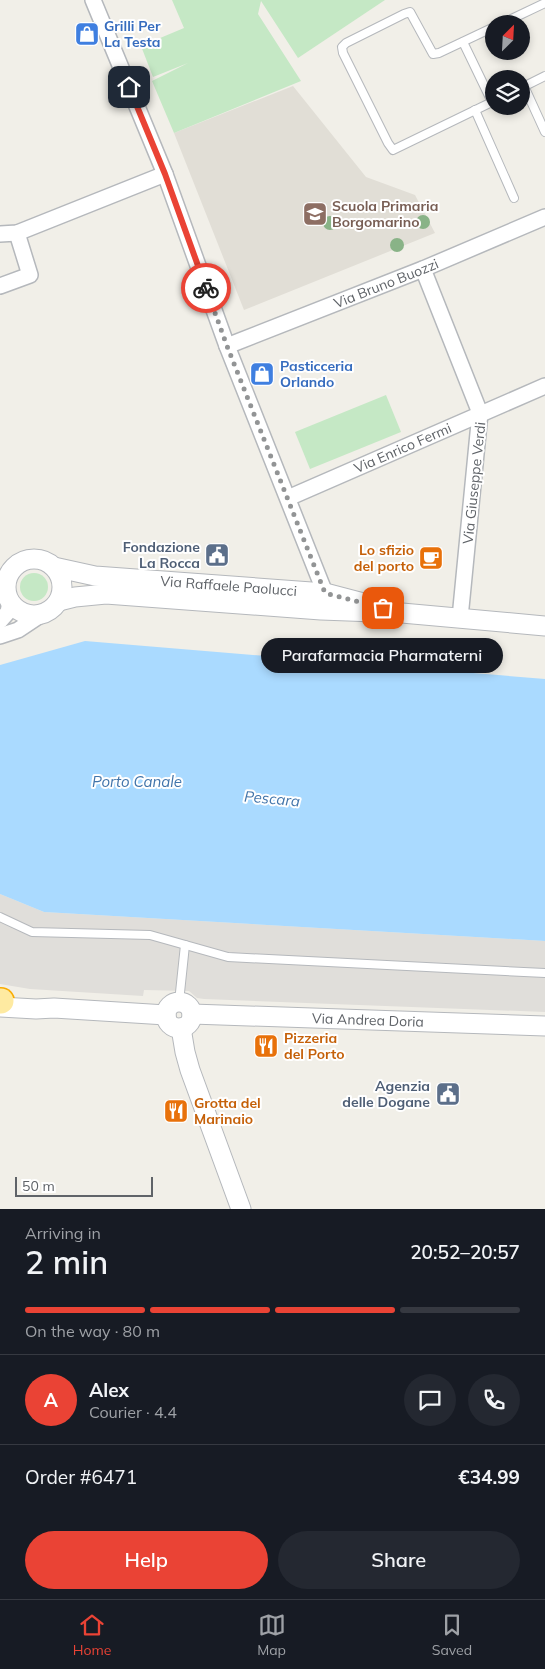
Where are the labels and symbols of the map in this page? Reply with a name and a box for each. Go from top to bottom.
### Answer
north arrow [485,15,530,60]
place label: Grilli Per La Testa [104,17,161,51]
shop icon: Grilli Per La Testa [74,21,100,47]
pin [108,66,150,108]
place label: Scuola Primaria Borgomarino [332,197,438,231]
school or university icon: Scuola Primaria Borgomarino [302,201,328,227]
street label: Via Bruno Buozzi [331,254,441,312]
courier [181,263,231,313]
place label: Pasticceria Orlando [280,357,353,391]
shop icon: Pasticceria Orlando [249,361,275,387]
street label: Via Enrico Fermi [351,419,454,477]
street label: Via Giuseppe Verdi [459,421,489,545]
place label: Fondazione La Rocca [123,538,200,572]
place label: Lo sfizio del porto [354,541,414,575]
public building icon: Fondazione La Rocca [204,542,230,568]
cafe icon: Lo sfizio del porto [418,545,444,571]
street label: Via Raffaele Paolucci [160,572,298,600]
pin [362,587,404,629]
callout: Parafarmacia Pharmaterni [262,638,504,673]
water label: Porto Canale [92,772,182,791]
water label: Pescara [243,787,301,810]
street label: Via Andrea Doria [312,1009,424,1031]
place label: Pizzeria del Porto [284,1029,345,1063]
restaurant icon: Pizzeria del Porto [253,1033,279,1059]
place label: Agenzia delle Dogane [342,1077,430,1111]
public building icon: Agenzia delle Dogane [435,1081,461,1107]
place label: Grotta del Marinaio [194,1094,261,1128]
restaurant icon: Grotta del Marinaio [163,1098,189,1124]
scale bar [15,1174,152,1197]

